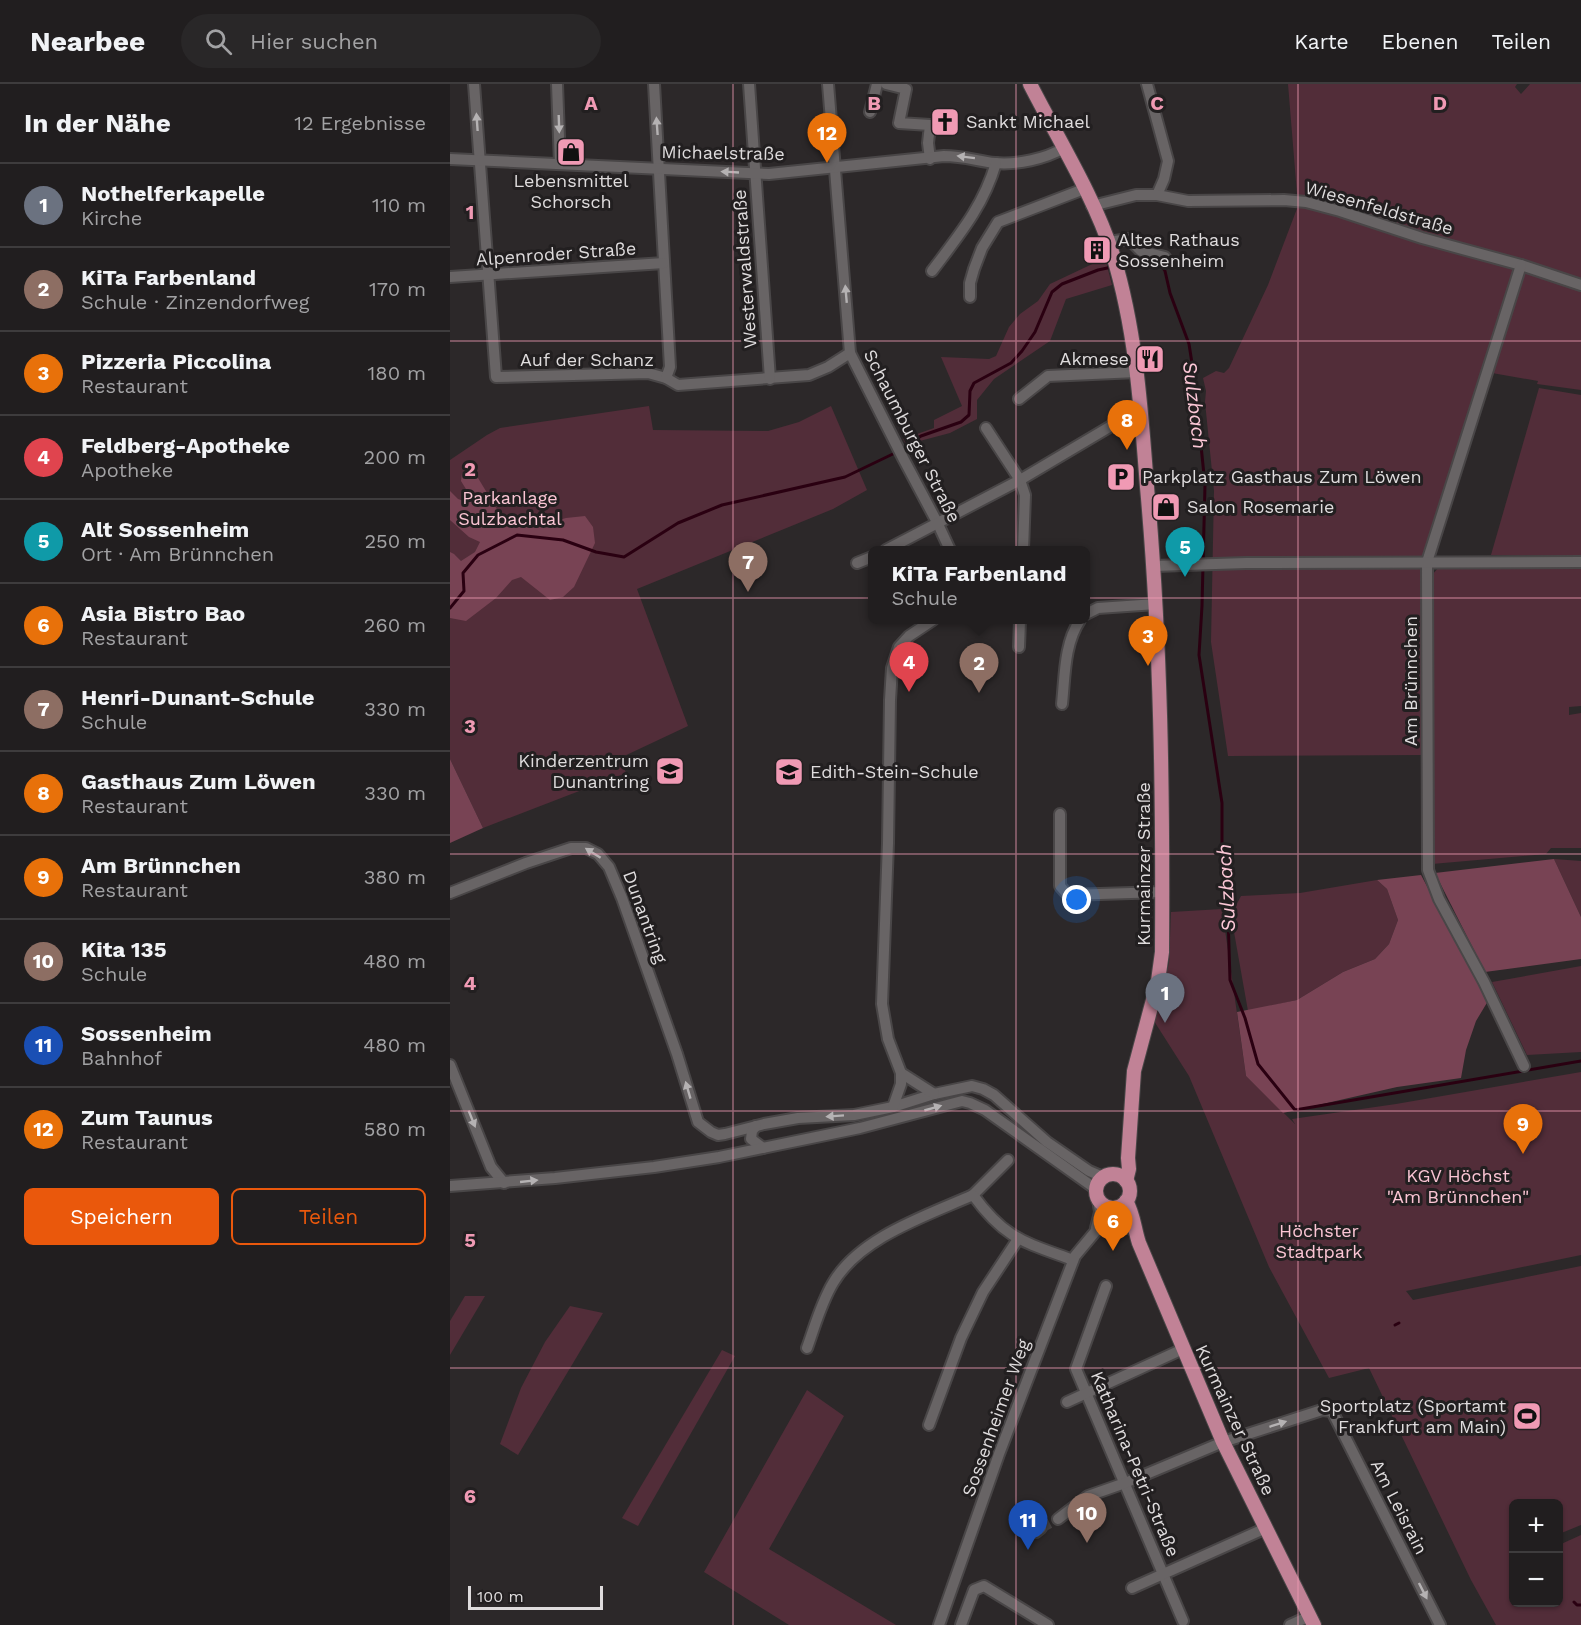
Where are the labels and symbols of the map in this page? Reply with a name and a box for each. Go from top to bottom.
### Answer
text: A [584,91,598,115]
text: B [867,91,881,115]
text: C [1150,91,1164,115]
text: D [1433,91,1447,115]
church icon: Sankt Michael [929,106,961,138]
place label: Sankt Michael [966,111,1091,132]
one-way arrow [472,112,482,131]
pin: 12 [808,113,847,163]
one-way arrow [554,114,563,133]
one-way arrow [652,117,661,136]
shop icon: Lebensmittel Schorsch [555,136,587,168]
street label: Michaelstraße [661,141,785,164]
one-way arrow [957,153,976,162]
one-way arrow [721,167,740,176]
place label: Lebensmittel Schorsch [514,170,629,212]
street label: Wiesenfeldstraße [1303,176,1456,239]
street label: Westerwaldstraße [728,189,761,349]
text: 1 [466,200,474,224]
place label: Altes Rathaus Sossenheim [1118,229,1240,271]
building icon: Altes Rathaus Sossenheim [1081,234,1113,266]
street label: Alpenroder Straße [475,237,637,270]
one-way arrow [841,285,850,304]
restaurant icon: Akmese [1134,343,1166,375]
street label: Schaumburger Straße [860,346,965,526]
place label: Akmese [1060,348,1129,369]
street label: Auf der Schanz [520,349,654,370]
water label: Sulzbach [1178,360,1212,450]
pin: 8 [1108,400,1146,450]
text: 2 [464,457,476,481]
parking icon: Parkplatz Gasthaus Zum Löwen [1105,461,1137,493]
place label: Parkplatz Gasthaus Zum Löwen [1142,466,1422,487]
park label: Parkanlage Sulzbachtal [458,487,562,529]
shop icon: Salon Rosemarie [1150,491,1182,523]
place label: Salon Rosemarie [1187,496,1334,517]
pin: 5 [1166,528,1204,577]
pin: 7 [728,542,768,592]
pin: 3 [1128,616,1168,666]
street label: Am Brünnchen [1400,616,1421,746]
pin: 4 [890,642,928,692]
pin: 2 [960,644,998,693]
text: 3 [464,714,476,738]
place label: Kinderzentrum Dunantring [518,750,649,792]
school or university icon: Kinderzentrum Dunantring [654,755,686,787]
school or university icon: Edith-Stein-Schule [773,756,805,788]
place label: Edith-Stein-Schule [810,761,979,782]
street label: Kurmainzer Straße [1133,782,1154,946]
water label: Sulzbach [1212,843,1240,933]
one-way arrow [585,848,602,859]
street label: Dunantring [619,868,672,966]
your location [1062,885,1091,914]
text: 4 [464,971,477,995]
pin: 1 [1146,974,1184,1023]
one-way arrow [683,1081,692,1099]
one-way arrow [925,1103,943,1112]
pin: 9 [1504,1104,1542,1154]
one-way arrow [467,1111,477,1129]
one-way arrow [826,1111,845,1121]
park label: KGV Höchst "Am Brünnchen" [1387,1165,1529,1207]
one-way arrow [520,1176,539,1186]
pin: 6 [1094,1202,1132,1251]
park label: Höchster Stadtpark [1275,1220,1363,1262]
text: 5 [464,1228,476,1252]
street label: Sossenheimer Weg [957,1336,1034,1499]
street label: Kurmainzer Straße [1191,1341,1280,1498]
street label: Katharina-Petri-Straße [1087,1368,1184,1560]
place label: Sportplatz (Sportamt Frankfurt am Main) [1320,1395,1506,1437]
sports icon: Sportplatz (Sportamt Frankfurt am Main) [1511,1400,1543,1432]
one-way arrow [1269,1418,1287,1428]
street label: Am Leisrain [1367,1456,1432,1558]
text: 6 [464,1484,476,1508]
pin: 10 [1068,1494,1106,1543]
pin: 11 [1008,1500,1048,1550]
one-way arrow [1418,1582,1428,1599]
scale bar [468,1583,603,1610]

